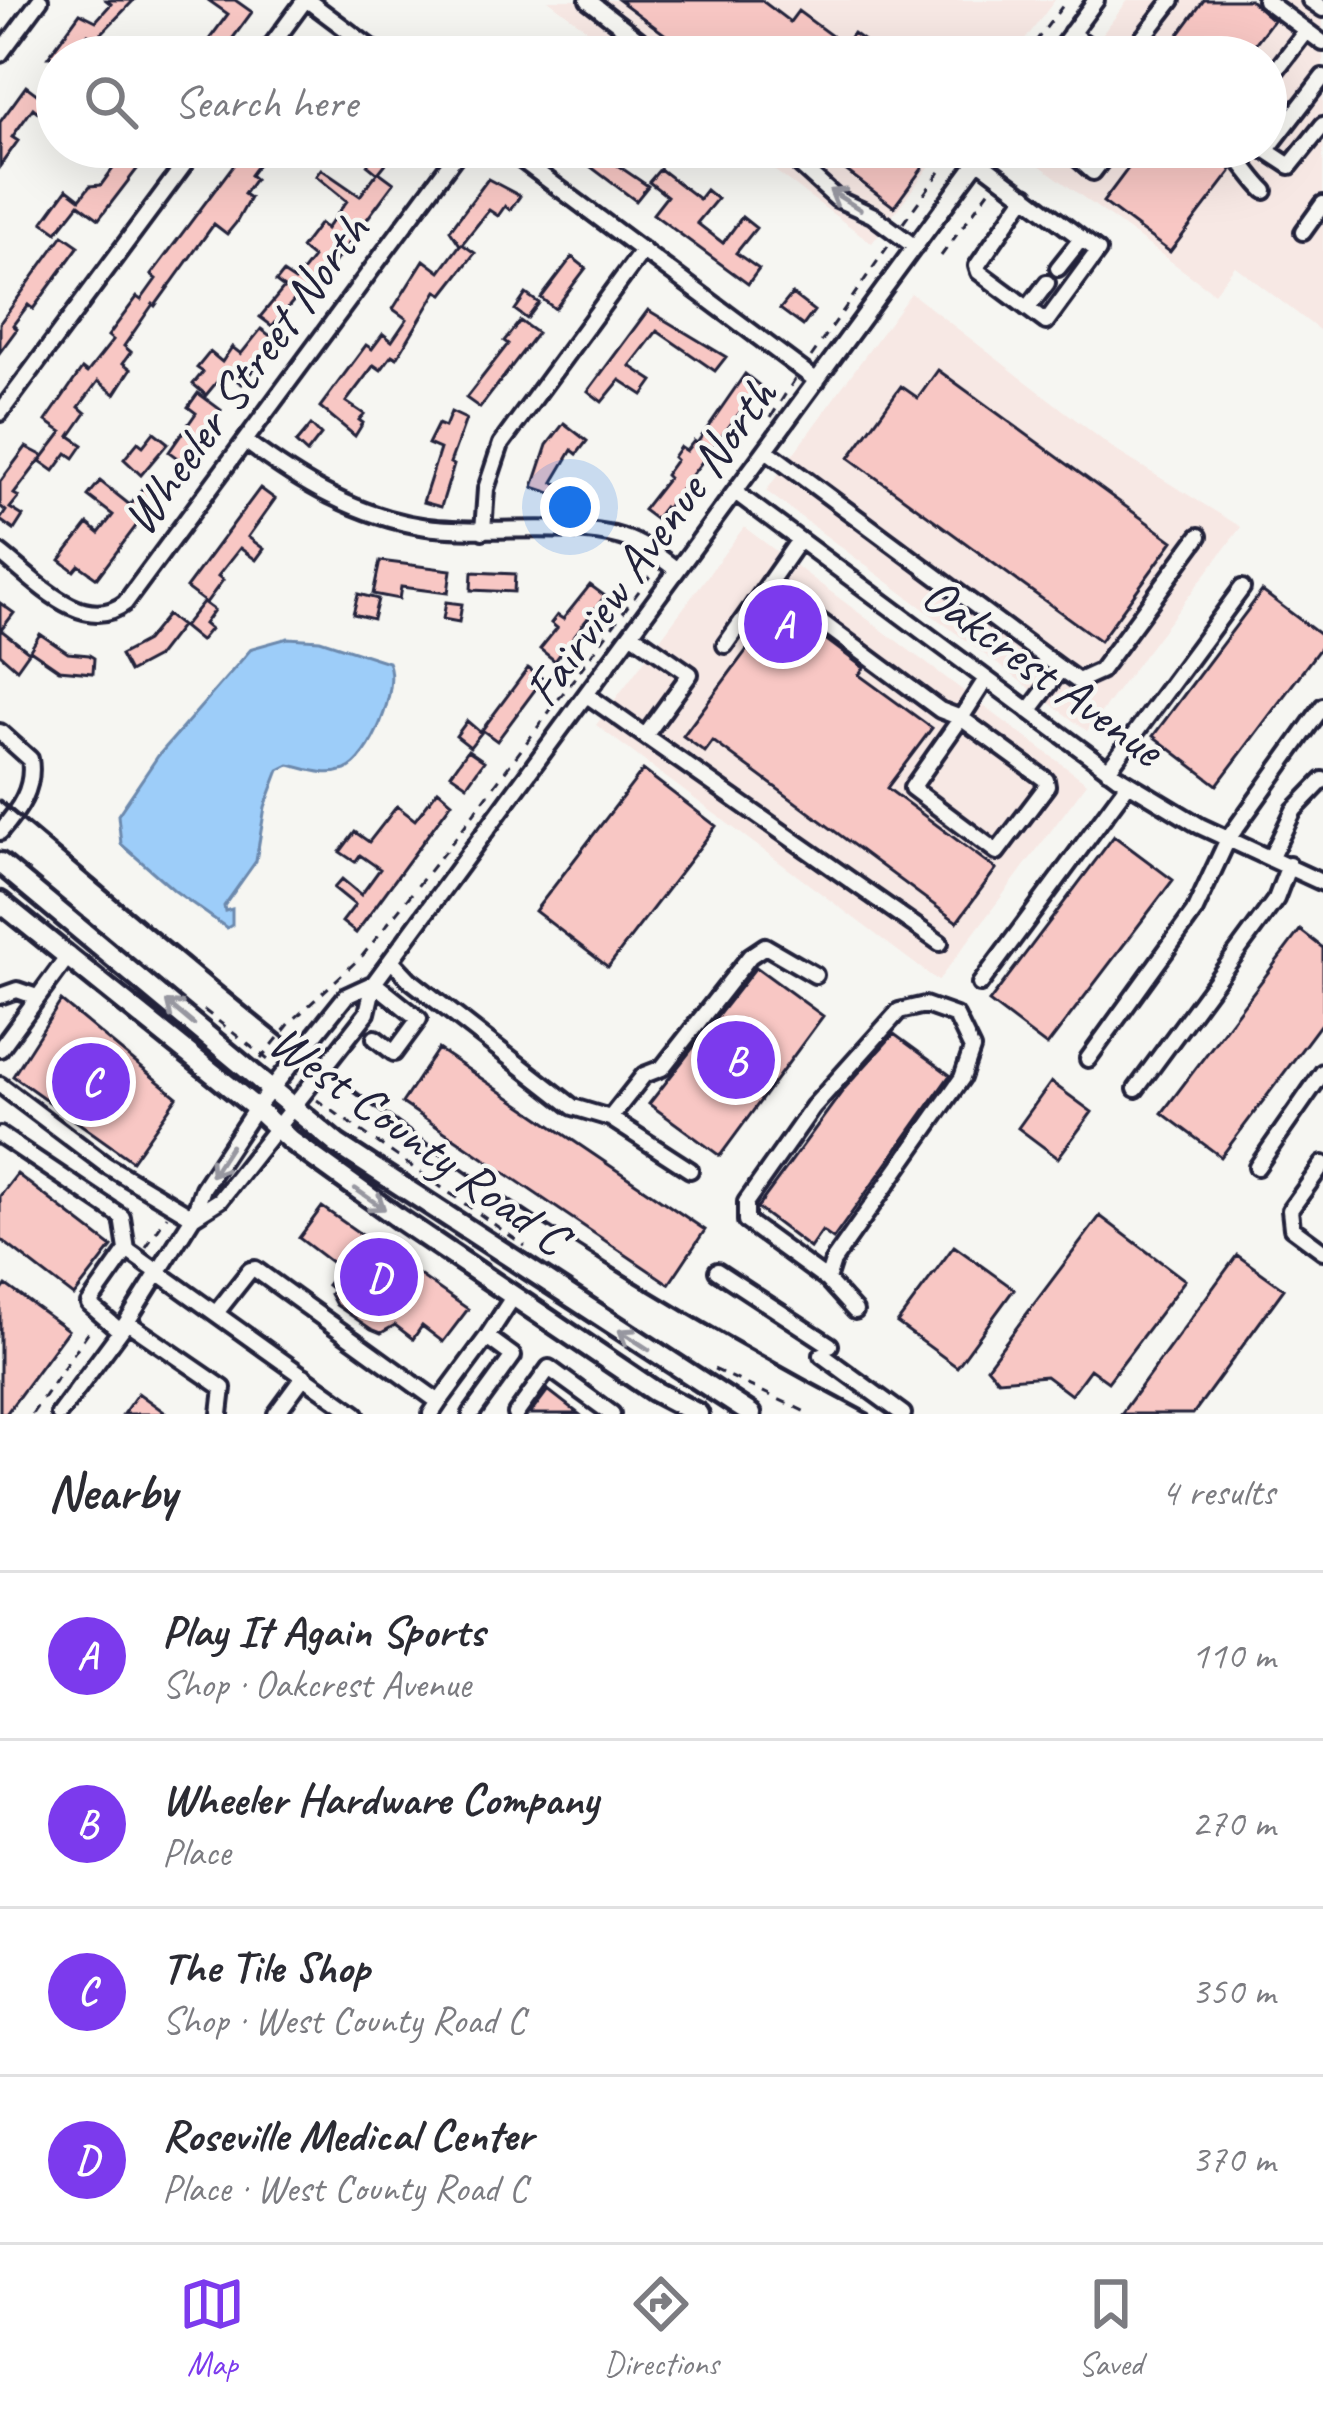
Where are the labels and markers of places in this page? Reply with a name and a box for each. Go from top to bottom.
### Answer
pin: A [744,579,822,669]
pin: B [697,1015,775,1105]
pin: C [52,1037,130,1127]
pin: D [340,1232,418,1322]

